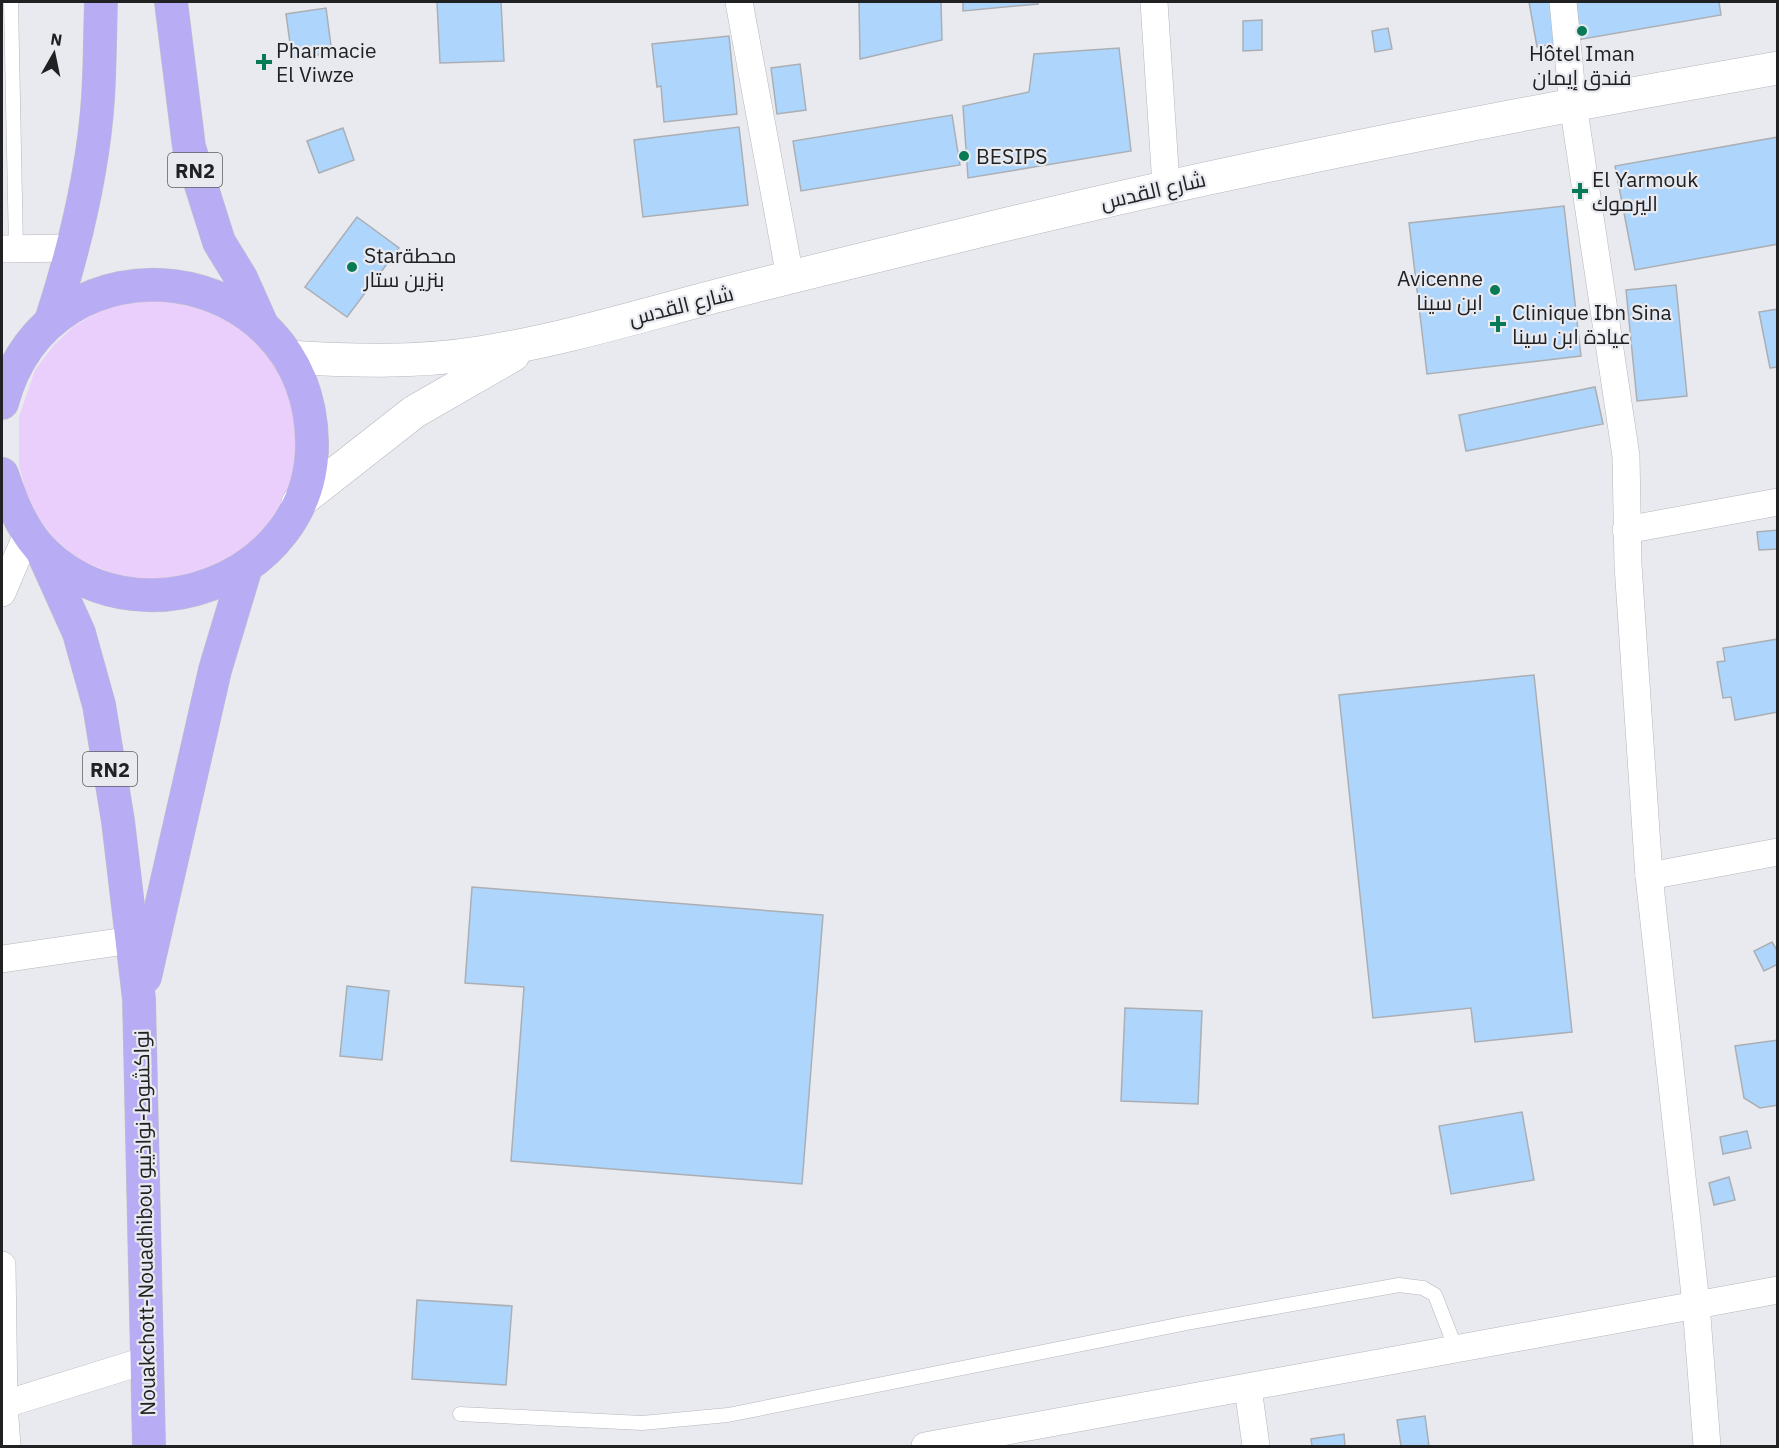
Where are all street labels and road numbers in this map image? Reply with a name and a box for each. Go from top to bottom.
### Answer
road number: RN2 [168,153,222,187]
street label: شارع القدس [1098,164,1209,217]
street label: شارع القدس [626,278,737,333]
road number: RN2 [83,752,137,786]
street label: Nouakchott-Nouadhibou نواكشوط-نواذيبو [127,1030,161,1416]

